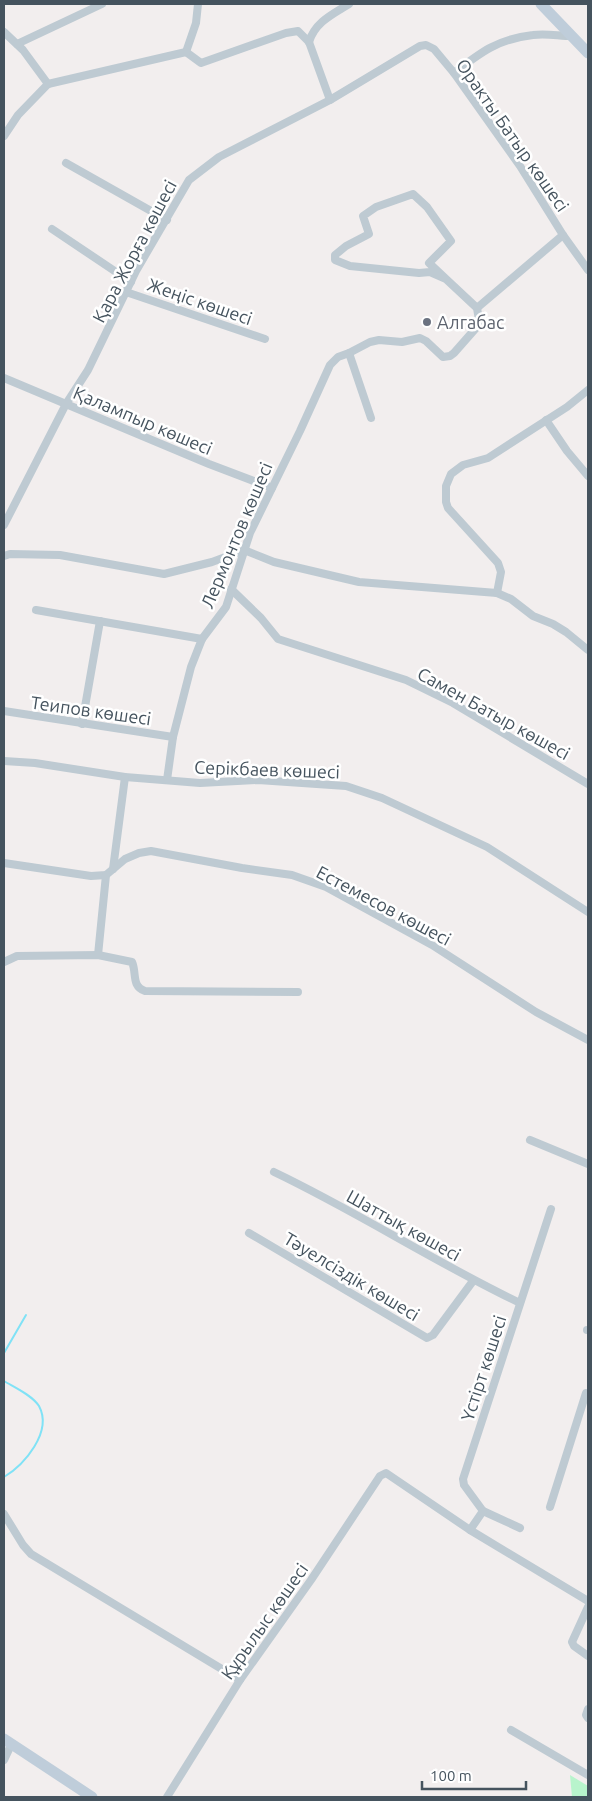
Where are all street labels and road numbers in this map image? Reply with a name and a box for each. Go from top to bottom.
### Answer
street label: Оракты Батыр көшесі [453,55,573,215]
street label: Қара Жорға көшесі [88,176,180,326]
street label: Жеңіс көшесі [145,274,255,328]
street label: Қалампыр көшесі [71,382,215,458]
street label: Лермонтов көшесі [196,459,276,611]
street label: Самен Батыр көшесі [414,663,574,763]
street label: Теипов көшесі [29,692,153,728]
street label: Серікбаев көшесі [194,756,340,782]
street label: Естемесов көшесі [313,861,455,949]
street label: Шаттық көшесі [344,1185,464,1265]
street label: Тәуелсіздік көшесі [281,1228,423,1324]
street label: Үстірт көшесі [456,1313,510,1423]
street label: Құрылыс көшесі [217,1559,311,1683]

